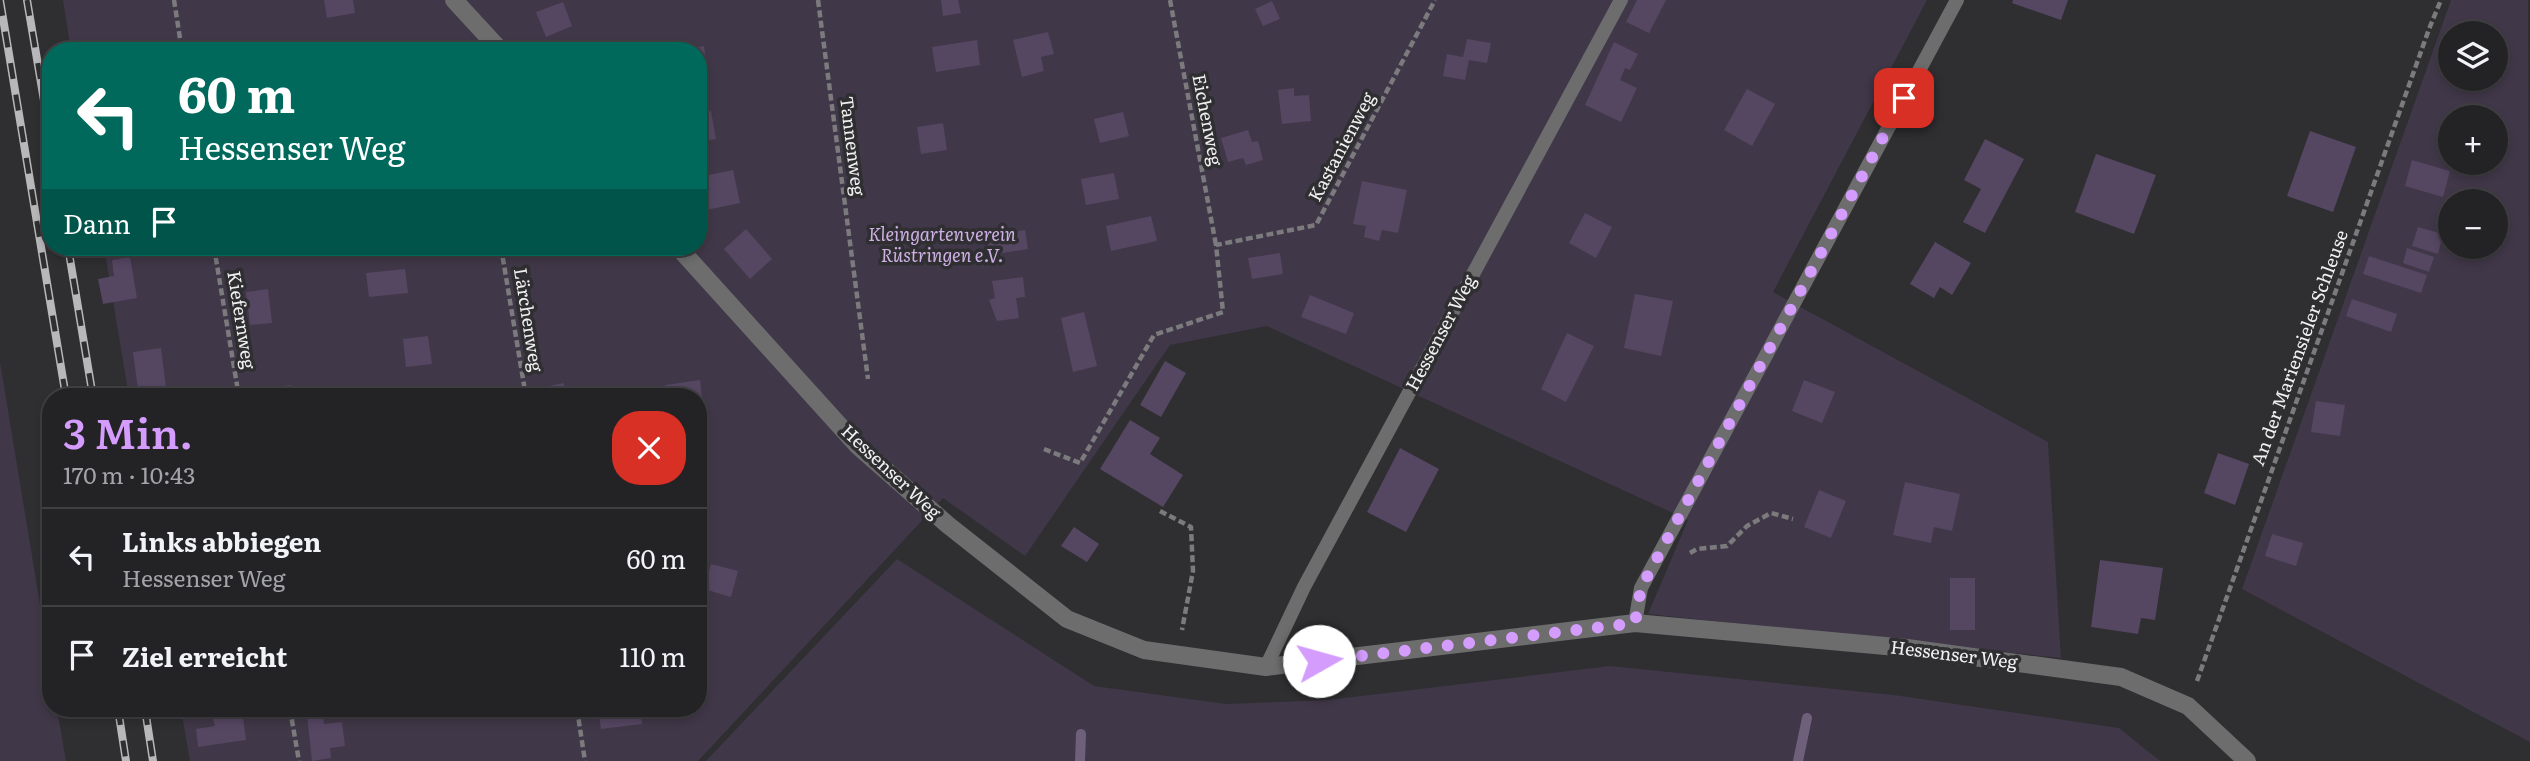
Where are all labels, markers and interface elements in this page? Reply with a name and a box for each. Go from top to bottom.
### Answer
map controls [2438,21,2508,259]
button: layers [2438,21,2508,91]
text: 60 m [178,55,295,128]
pin [1874,68,1934,128]
icon: left [63,70,154,161]
street label: Eichenweg [1186,71,1231,169]
icon: arrive [1885,79,1923,117]
street label: Kastanienweg [1301,86,1381,206]
street label: Tannenweg [834,94,873,198]
button: + [2438,105,2508,175]
text: Hessenser Weg [178,122,406,170]
button: − [2438,189,2508,259]
text: Dann [63,203,131,242]
icon: arrive [145,203,183,241]
park label: Kleingartenverein Rüstringen e.V. [868,220,1016,268]
street label: An der Mariensieler Schleuse [2243,226,2354,469]
street label: Lärchenweg [508,266,551,375]
street label: Kiefernweg [221,269,264,372]
street label: Hessenser Weg [1398,269,1482,395]
text: 3 Min. [63,400,193,462]
button: close [612,411,686,485]
street label: Hessenser Weg [836,417,949,525]
text: 170 m · 10:43 [63,457,195,491]
text: Links abbiegen [122,521,321,560]
icon: left [63,538,101,576]
text: 60 m [627,538,686,577]
text: Hessenser Weg [122,560,286,594]
position arrow [1282,624,1356,698]
street label: Hessenser Weg [1889,632,2020,675]
icon: arrive [63,636,101,674]
text: Ziel erreicht [122,636,287,675]
text: 110 m [619,636,686,675]

